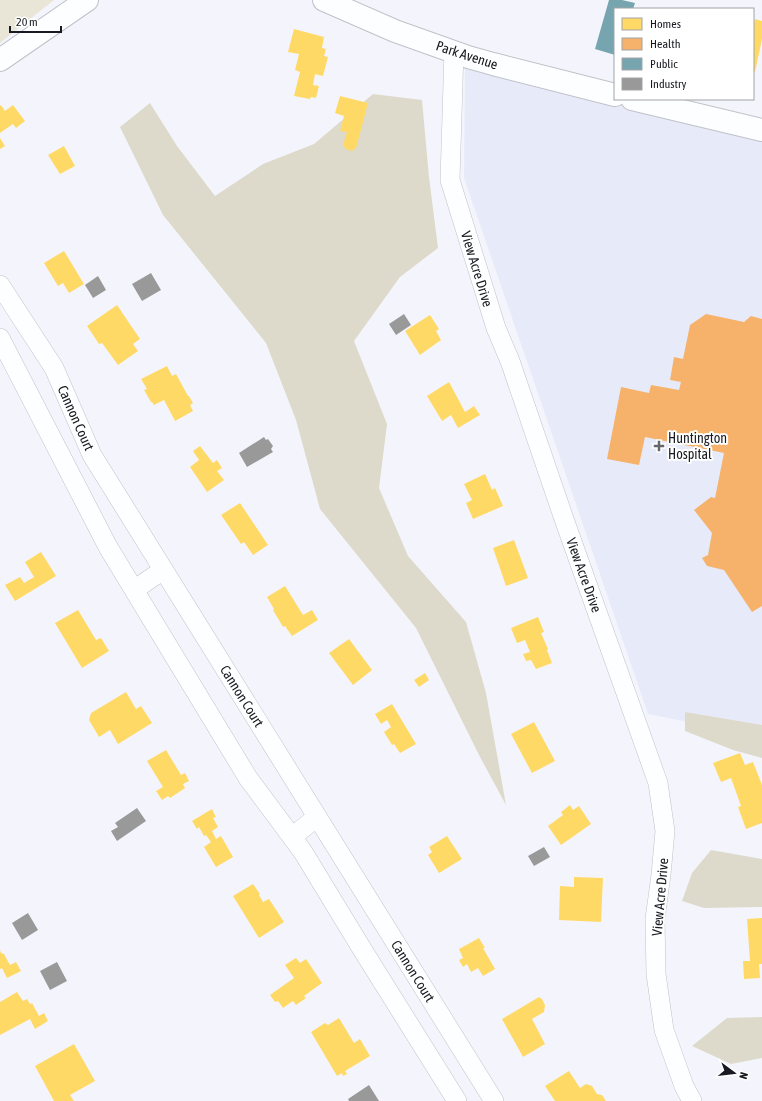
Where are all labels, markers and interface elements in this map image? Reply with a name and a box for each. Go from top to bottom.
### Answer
scale bar [10,8,61,34]
legend [614,8,754,100]
text: 20 m [16,15,38,29]
text: Homes [650,17,681,31]
street label: Park Avenue [434,37,500,73]
text: Health [650,37,680,51]
text: Public [650,57,678,71]
text: Industry [650,77,687,91]
street label: View Acre Drive [458,229,496,309]
street label: Cannon Court [55,383,97,453]
place label: Huntington Hospital [668,430,727,462]
marker: Huntington Hospital [653,440,665,452]
street label: View Acre Drive [563,536,605,614]
street label: Cannon Court [217,662,267,730]
street label: View Acre Drive [649,857,671,937]
street label: Cannon Court [388,937,438,1005]
north arrow [714,1053,754,1093]
text: N [737,1071,750,1080]

